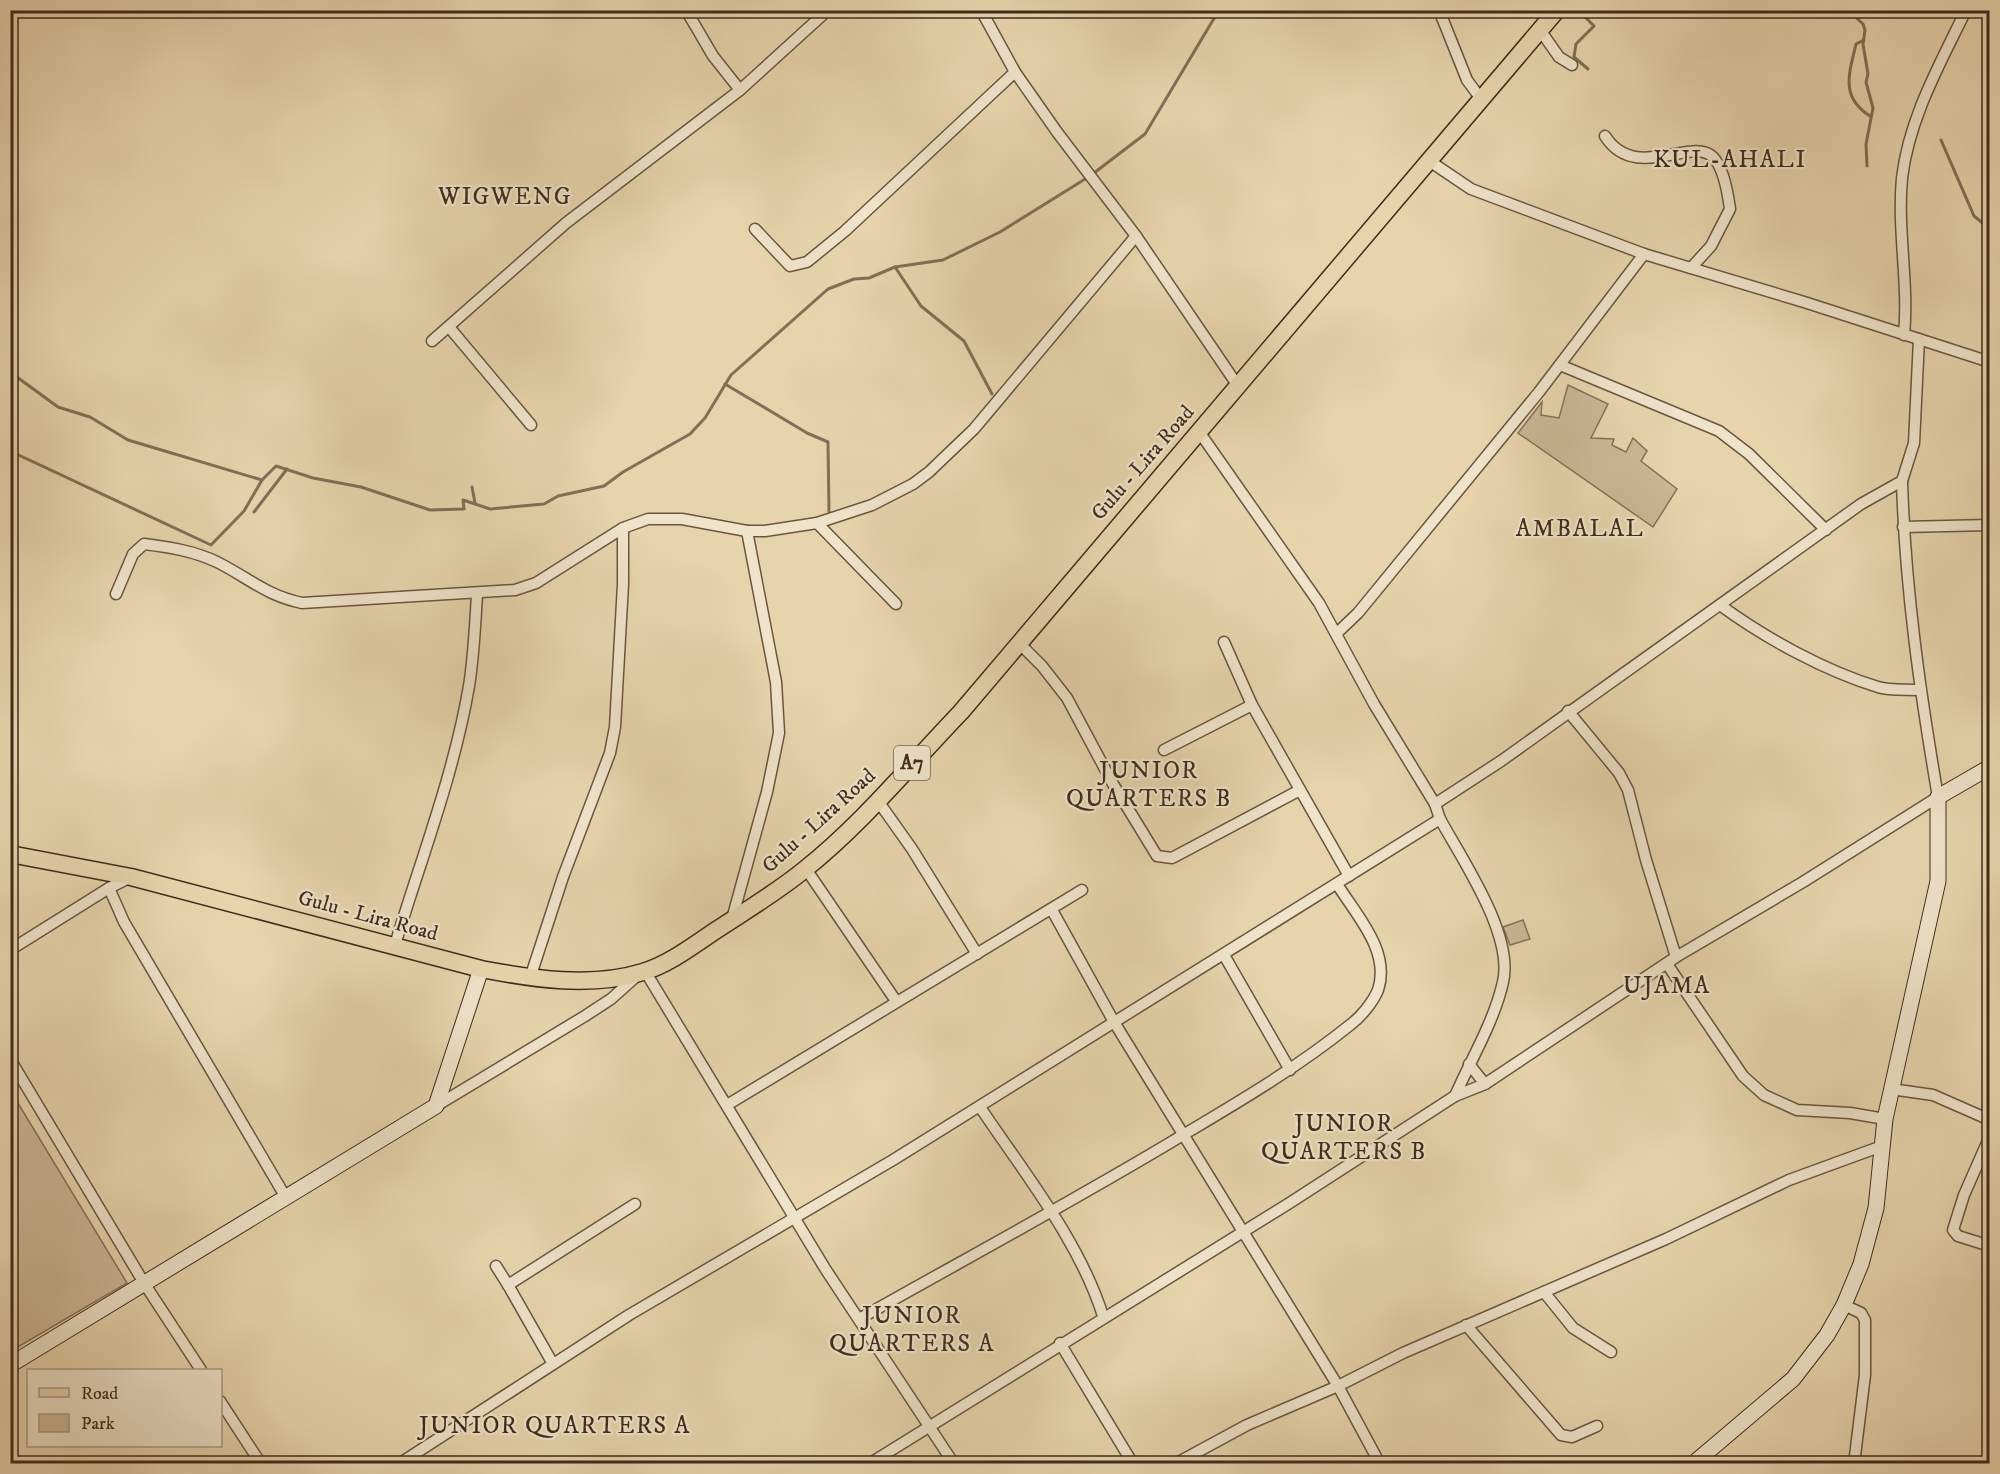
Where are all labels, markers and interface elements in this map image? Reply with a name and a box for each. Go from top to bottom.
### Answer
district label: KUL-AHALI [1653,145,1807,175]
district label: WIGWENG [437,182,572,212]
street label: Gulu - Lira Road [1086,400,1200,526]
district label: AMBALAL [1516,514,1644,544]
road number: A7 [894,746,930,780]
district label: JUNIOR QUARTERS B [1066,756,1232,814]
street label: Gulu - Lira Road [757,763,882,879]
street label: Gulu - Lira Road [295,885,441,947]
district label: UJAMA [1623,971,1711,1001]
district label: JUNIOR QUARTERS B [1261,1109,1427,1167]
district label: JUNIOR QUARTERS A [829,1301,995,1359]
legend [27,1369,222,1447]
text: Road [81,1383,118,1405]
district label: JUNIOR QUARTERS A [417,1411,691,1441]
text: Park [81,1413,115,1435]

